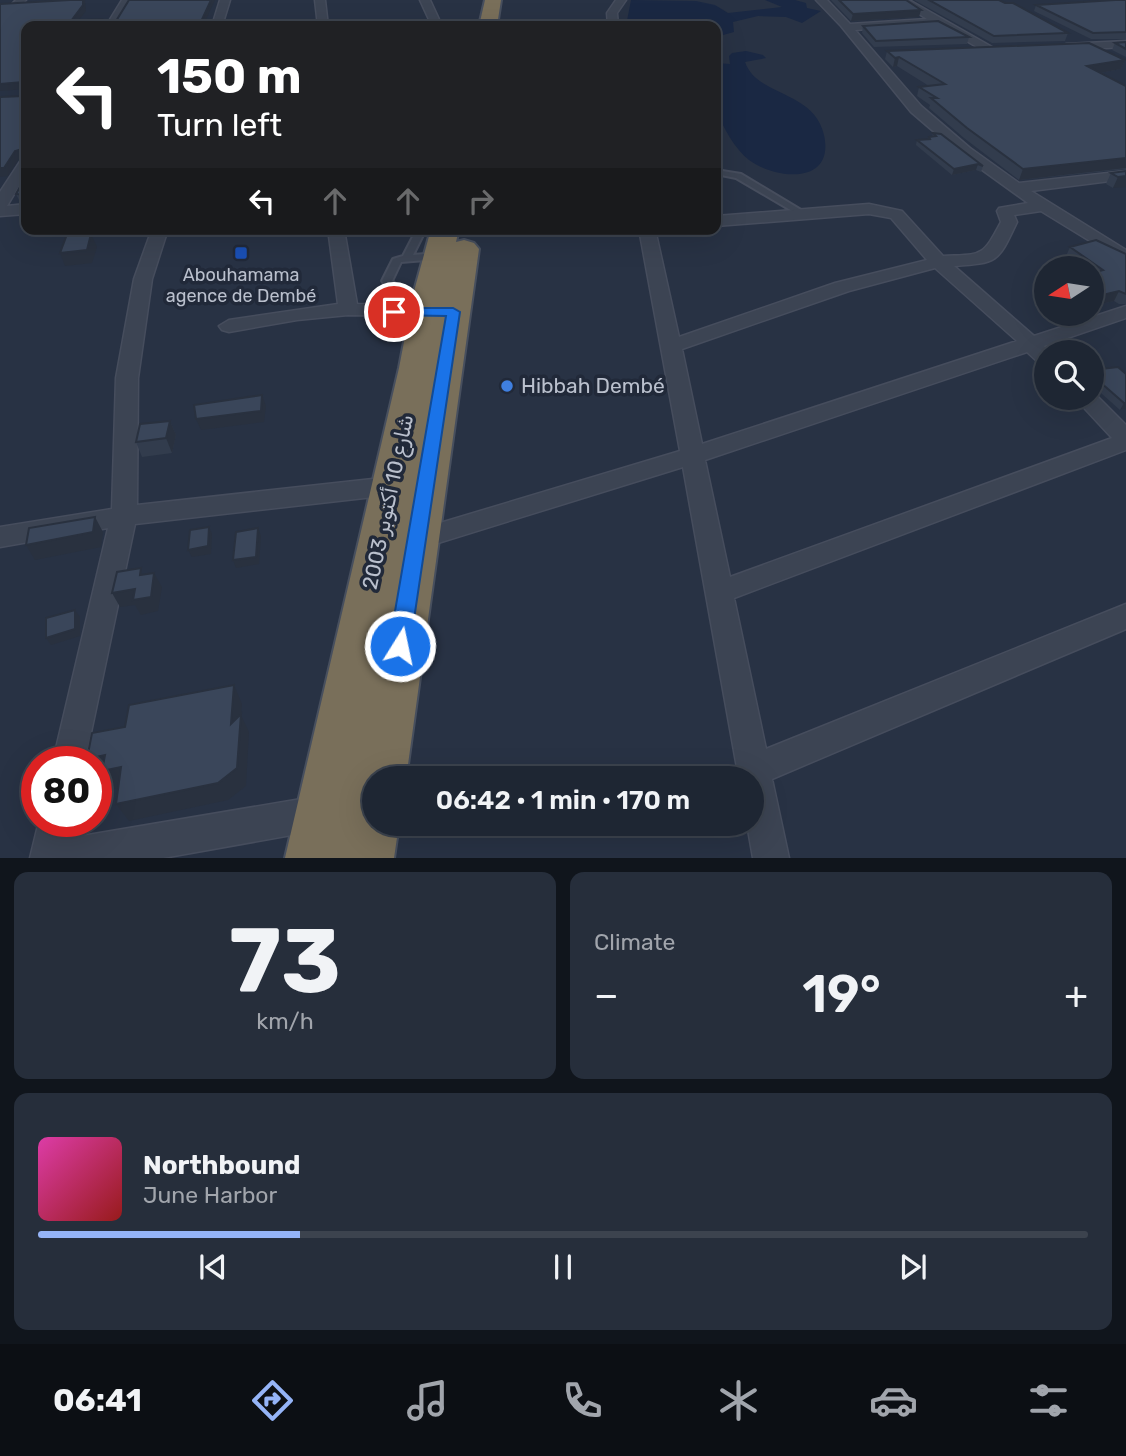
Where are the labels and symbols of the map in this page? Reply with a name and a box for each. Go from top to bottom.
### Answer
marker: Abouhamama agence de Dembé [233,245,249,261]
north arrow [1034,256,1104,326]
place label: Abouhamama agence de Dembé [166,264,316,307]
pin [364,282,424,342]
place label: Hibbah Dembé [521,373,665,398]
marker: Hibbah Dembé [499,378,515,394]
street label: شارع 10 أكتوبر 2003 [357,412,420,592]
position arrow [363,609,437,683]
speed limit sign: 80 [21,746,112,837]

